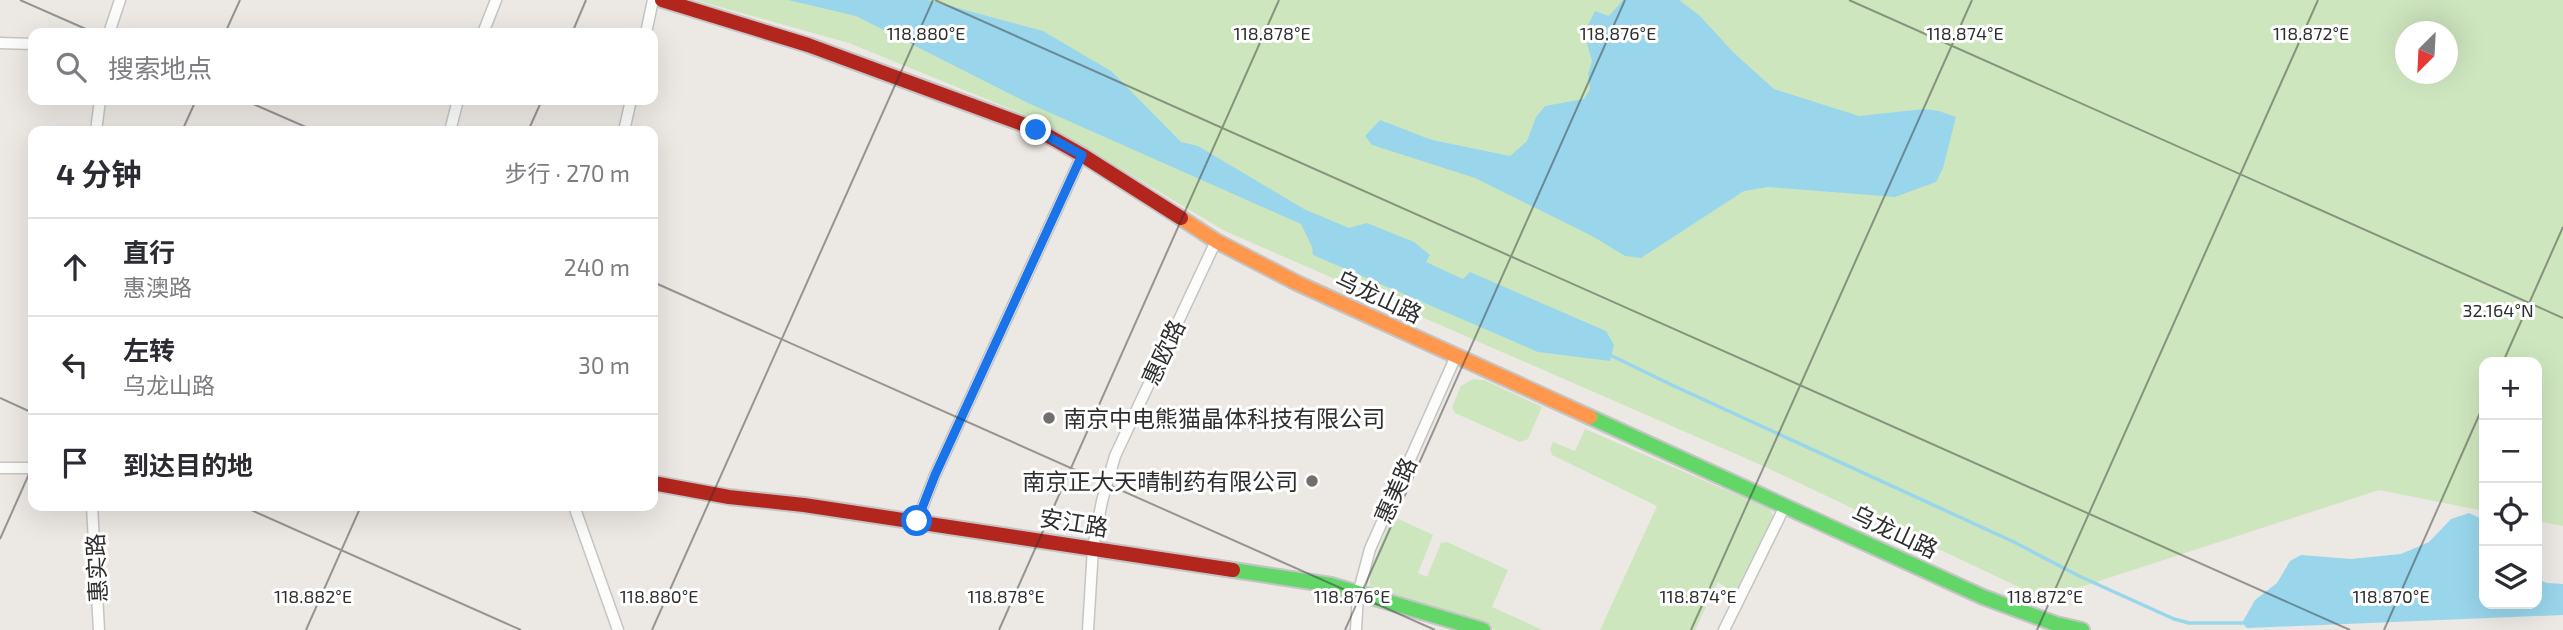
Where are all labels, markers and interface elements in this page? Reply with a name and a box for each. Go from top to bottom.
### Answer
north arrow [2395,21,2458,84]
text: 118.880°E [887,22,965,44]
text: 118.878°E [1233,22,1311,44]
text: 118.876°E [1580,22,1656,44]
text: 118.874°E [1926,22,2004,44]
text: 118.872°E [2273,22,2349,44]
search box [28,28,658,105]
icon: search [52,48,90,86]
text: 搜索地点 [108,52,212,83]
route end [1020,114,1051,145]
text: 4 分钟 [56,155,142,191]
text: 步行 · 270 m [504,159,630,187]
text: 直行 [123,236,175,267]
icon: ahead [56,248,94,286]
text: 240 m [564,253,630,281]
street label: 乌龙山路 [1331,264,1427,328]
text: 惠澳路 [123,273,192,301]
text: 32.164°N [2462,299,2534,321]
street label: 惠欧路 [1136,315,1190,389]
text: 左转 [123,334,175,365]
icon: left [56,346,94,384]
text: 30 m [578,351,630,379]
map controls [2479,357,2542,609]
button: + [2479,357,2542,420]
text: 乌龙山路 [123,371,215,399]
place label: 南京中电熊猫晶体科技有限公司 [1063,404,1385,432]
marker: 南京中电熊猫晶体科技有限公司 [1041,410,1057,426]
button: − [2479,420,2542,483]
icon: arrive [56,444,94,482]
text: 到达目的地 [123,449,253,480]
street label: 惠美路 [1368,453,1422,527]
place label: 南京正大天晴制药有限公司 [1022,467,1298,495]
marker: 南京正大天晴制药有限公司 [1304,473,1320,489]
button: locate [2479,483,2542,546]
street label: 乌龙山路 [1847,499,1943,563]
street label: 安江路 [1038,503,1110,541]
route start [901,505,932,536]
street label: 惠实路 [80,533,112,603]
button: layers [2479,546,2542,609]
text: 118.882°E [274,585,352,607]
text: 118.880°E [620,585,698,607]
text: 118.878°E [967,585,1045,607]
text: 118.876°E [1314,585,1390,607]
text: 118.874°E [1659,585,1737,607]
text: 118.872°E [2007,585,2083,607]
text: 118.870°E [2353,585,2430,607]

